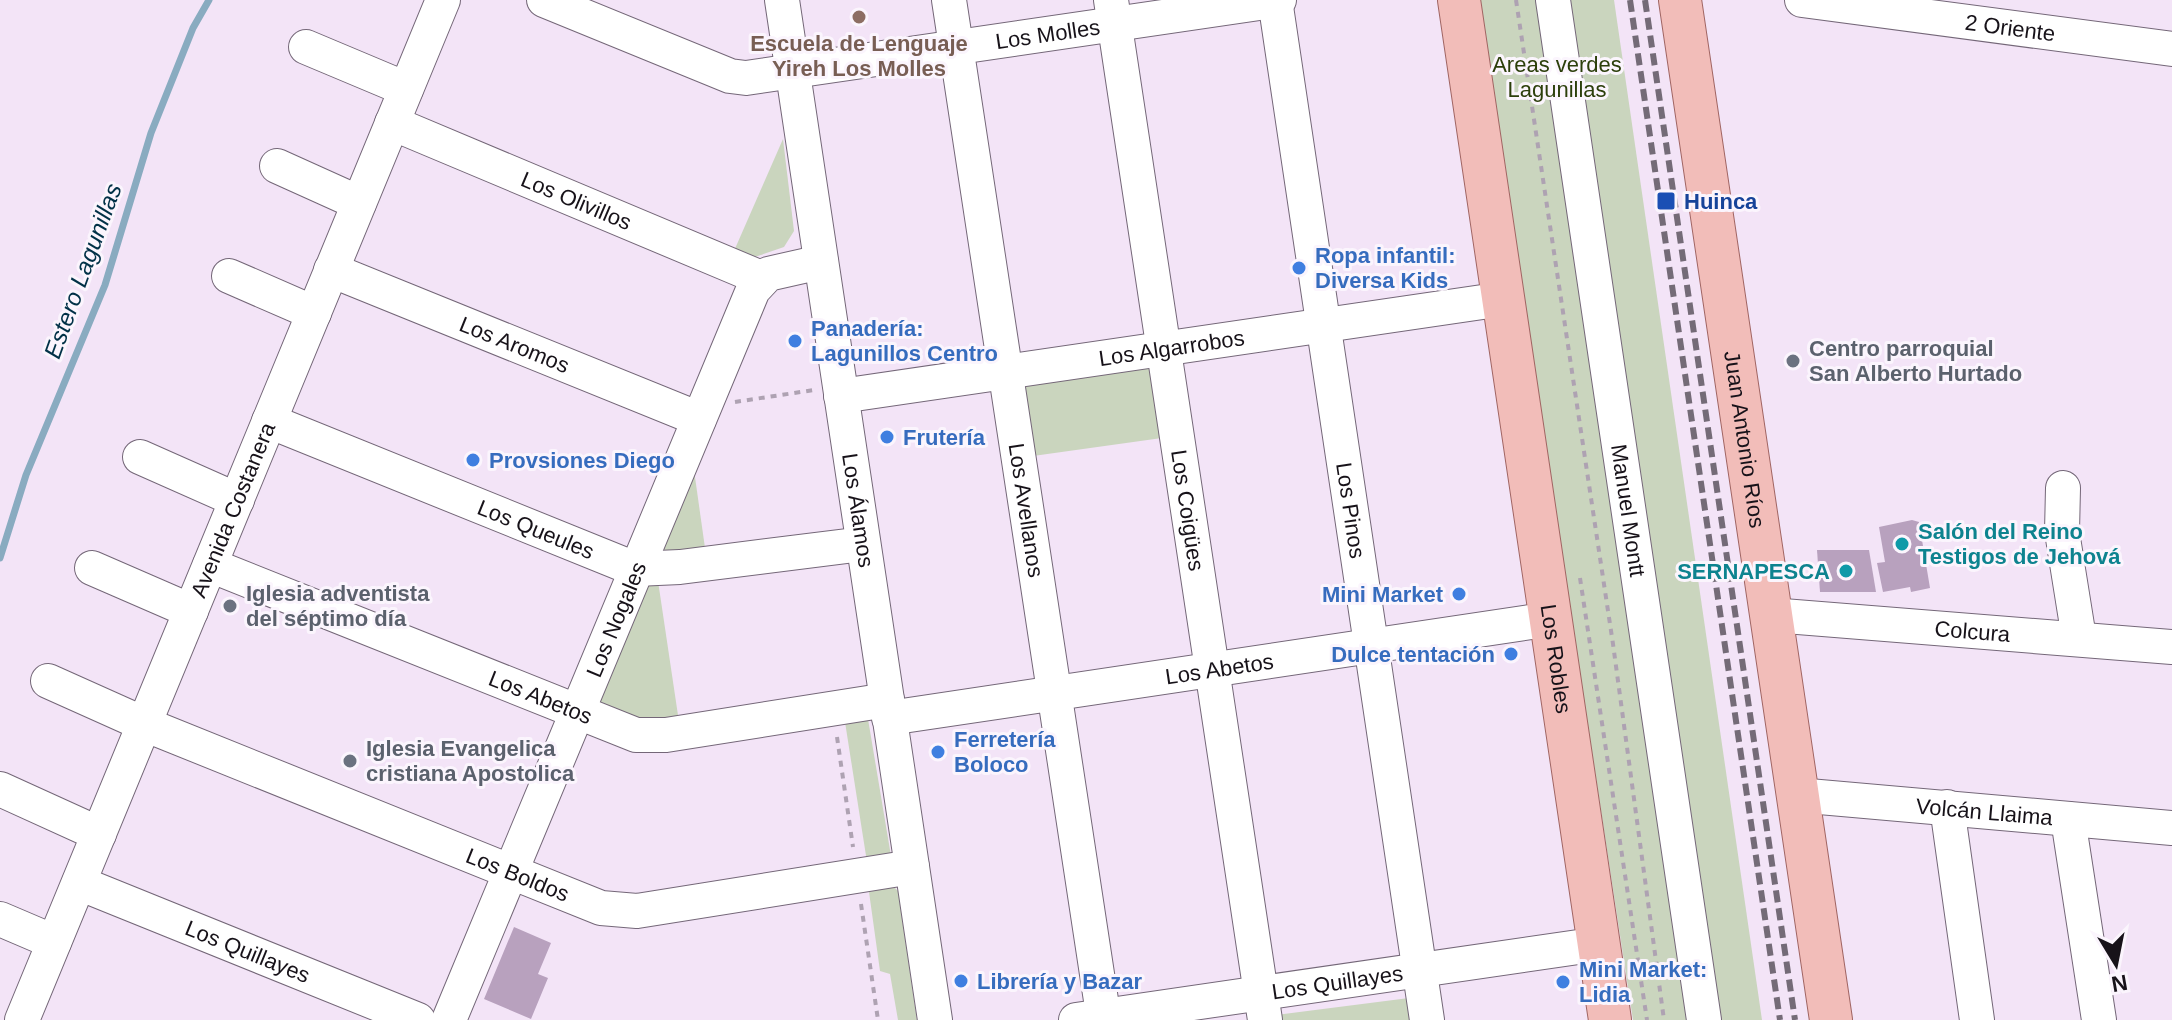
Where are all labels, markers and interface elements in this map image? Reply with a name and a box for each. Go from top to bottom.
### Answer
marker: Escuela de Lenguaje Yireh Los Molles [850,8,868,26]
street label: 2 Oriente [1964,10,2057,46]
street label: Los Molles [994,14,1102,54]
place label: Escuela de Lenguaje Yireh Los Molles [750,31,968,81]
park label: Areas verdes Lagunillas [1492,52,1622,102]
street label: Los Olivillos [517,167,635,235]
water label: Estero Lagunillas [38,180,127,362]
place label: Huinca [1684,189,1758,214]
marker: Huinca [1655,190,1677,212]
place label: Ropa infantil: Diversa Kids [1315,243,1456,293]
marker: Ropa infantil: Diversa Kids [1290,259,1308,277]
street label: Los Aromos [456,311,573,378]
place label: Panadería: Lagunillos Centro [811,316,998,366]
street label: Los Algarrobos [1097,325,1246,371]
marker: Panadería: Lagunillos Centro [786,332,804,350]
place label: Centro parroquial San Alberto Hurtado [1809,336,2022,386]
street label: Juan Antonio Ríos [1719,349,1770,530]
marker: Centro parroquial San Alberto Hurtado [1784,352,1802,370]
street label: Avenida Costanera [186,418,281,601]
place label: Frutería [903,425,986,450]
marker: Frutería [878,428,896,446]
street label: Los Avellanos [1003,441,1049,579]
street label: Manuel Montt [1606,443,1650,578]
place label: Provsiones Diego [489,448,675,473]
street label: Los Coigües [1166,448,1209,573]
marker: Provsiones Diego [464,451,482,469]
street label: Los Álamos [837,452,879,569]
street label: Los Pinos [1331,461,1370,560]
street label: Los Queules [474,495,598,564]
place label: Salón del Reino Testigos de Jehová [1918,519,2121,569]
marker: Salón del Reino Testigos de Jehová [1893,535,1911,553]
street label: Los Nogales [581,558,651,681]
place label: SERNAPESCA [1677,559,1830,584]
marker: SERNAPESCA [1837,562,1855,580]
place label: Iglesia adventista del séptimo día [246,581,430,631]
place label: Mini Market [1322,582,1444,607]
marker: Mini Market [1450,585,1468,603]
marker: Iglesia adventista del séptimo día [221,597,239,615]
street label: Los Robles [1536,603,1576,715]
street label: Colcura [1934,616,2012,647]
place label: Dulce tentación [1331,642,1495,667]
marker: Dulce tentación [1502,645,1520,663]
street label: Los Abetos [1164,649,1275,690]
street label: Los Abetos [485,666,596,729]
place label: Ferretería Boloco [954,727,1056,777]
place label: Iglesia Evangelica cristiana Apostolica [366,736,575,786]
marker: Ferretería Boloco [929,743,947,761]
marker: Iglesia Evangelica cristiana Apostolica [341,752,359,770]
street label: Volcán Llaima [1915,794,2054,831]
street label: Los Boldos [462,843,573,907]
street label: Los Quillayes [182,915,314,988]
north arrow [2076,924,2156,1004]
place label: Mini Market: Lidia [1579,957,1707,1007]
street label: Los Quillayes [1270,961,1405,1004]
place label: Librería y Bazar [977,969,1143,994]
text: N [2109,970,2129,997]
marker: Librería y Bazar [952,972,970,990]
marker: Mini Market: Lidia [1554,973,1572,991]

